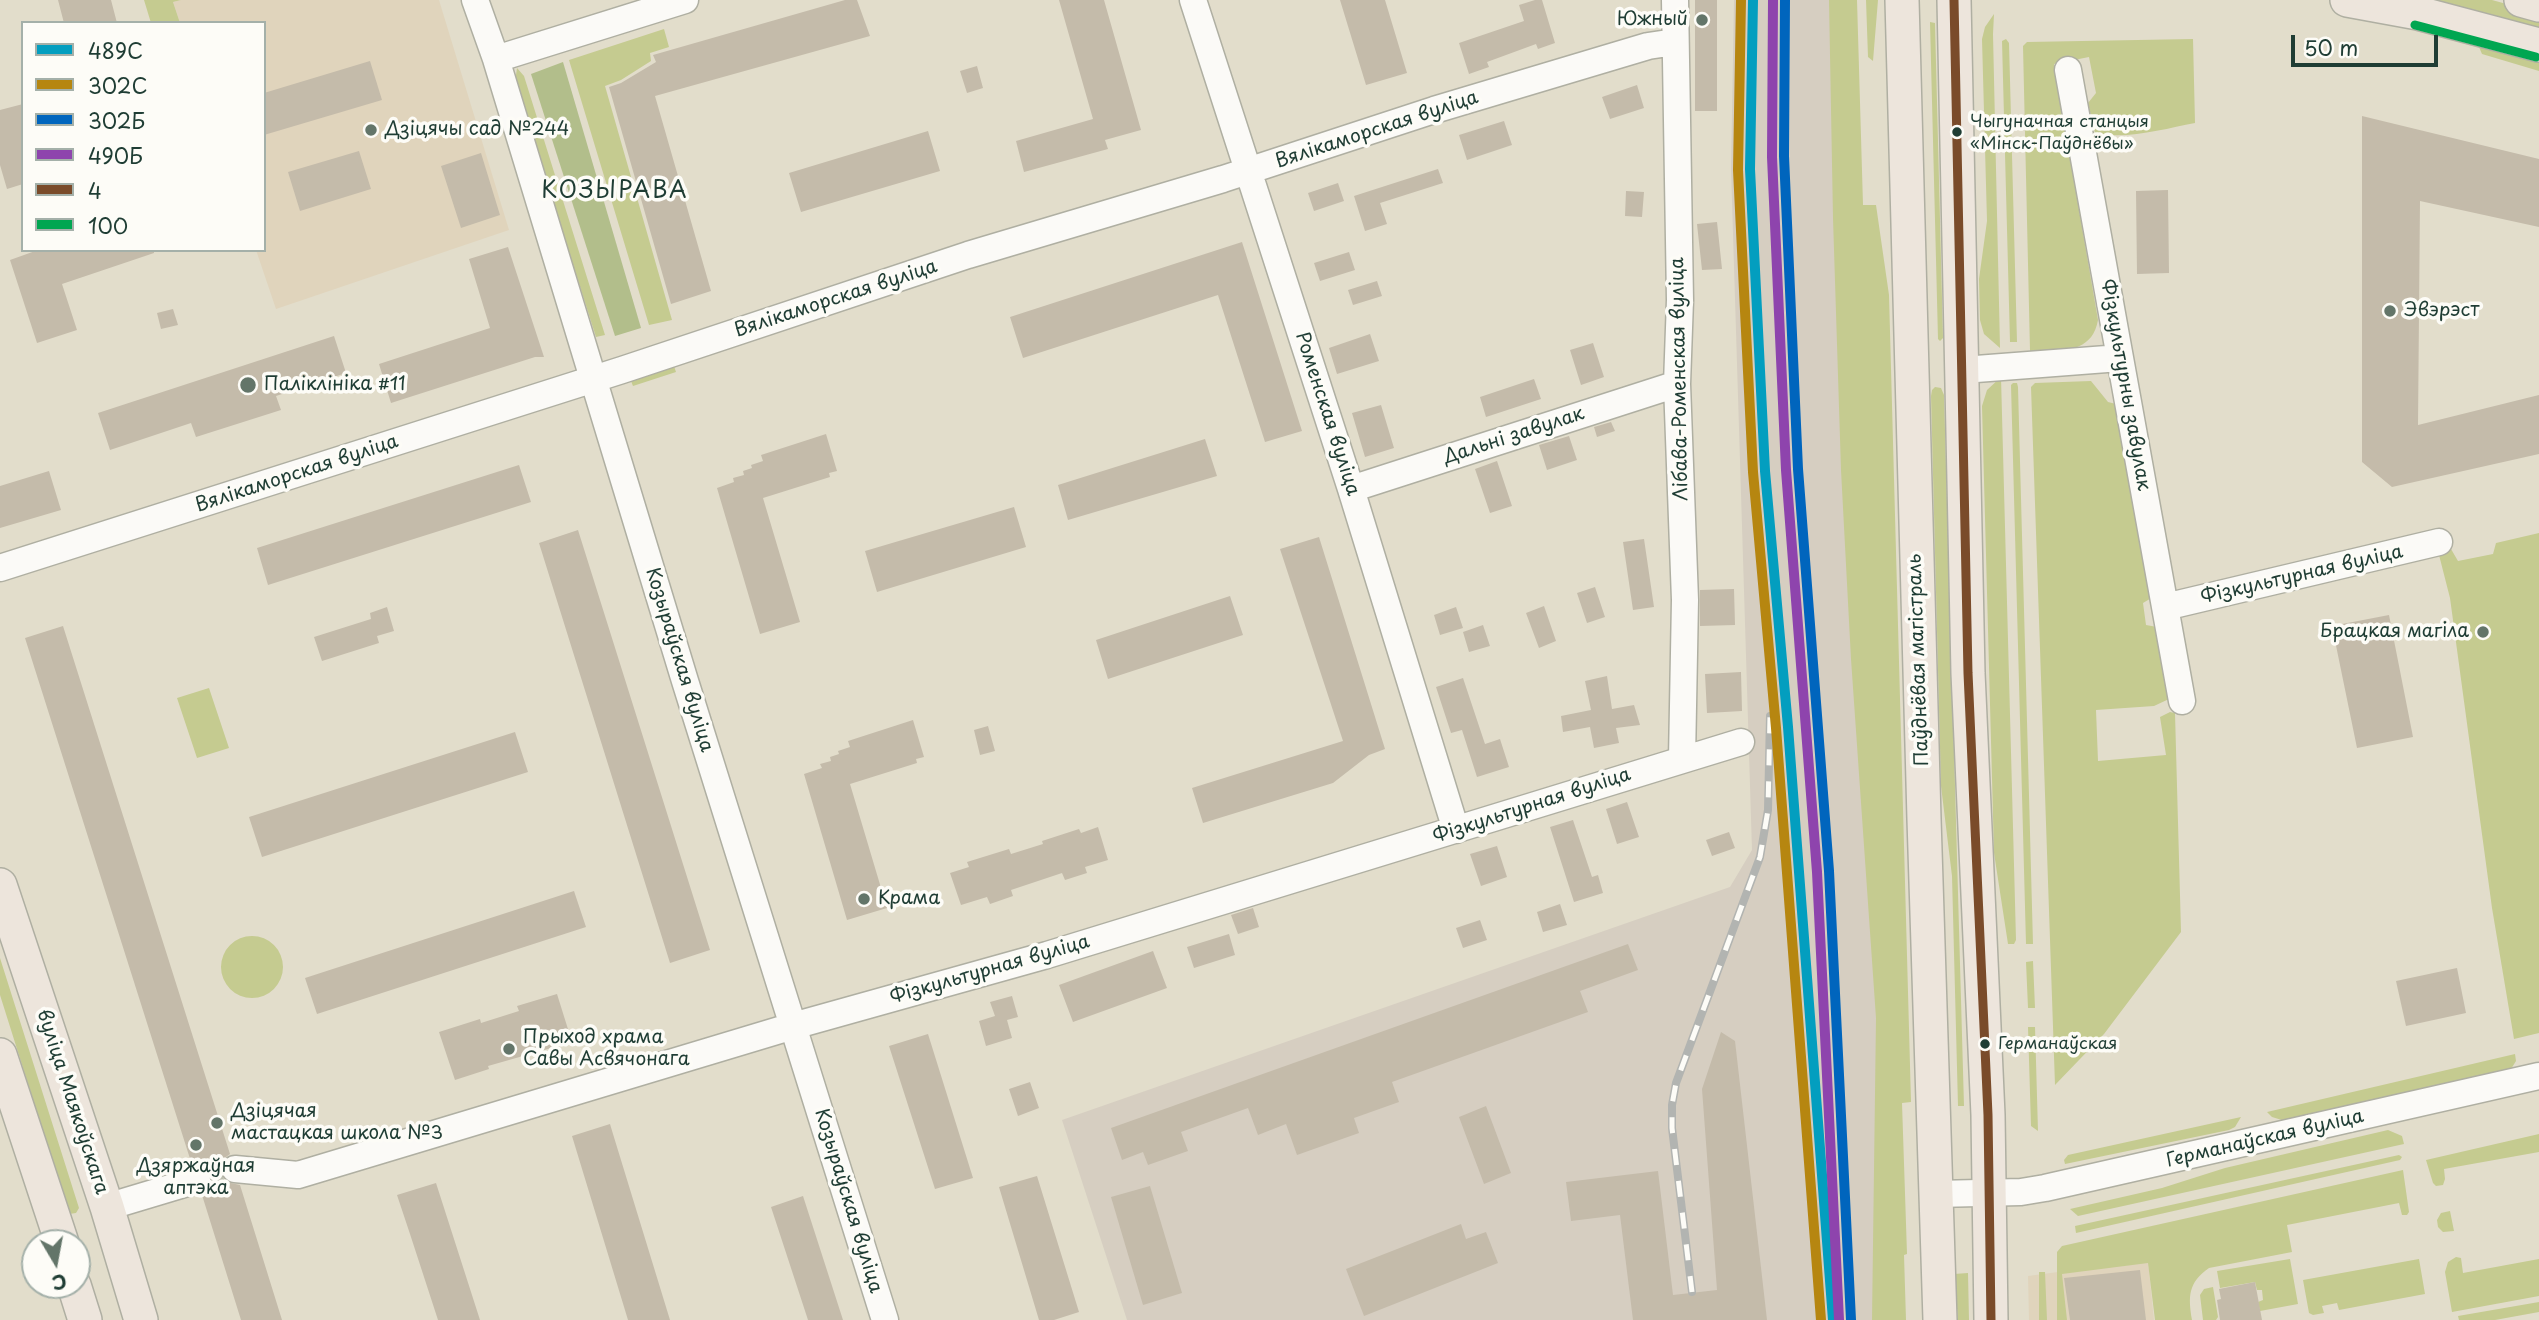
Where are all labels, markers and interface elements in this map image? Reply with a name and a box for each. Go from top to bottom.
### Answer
place label: Южный [1617,9,1688,31]
marker: Южный [1694,12,1710,28]
legend [21,21,266,252]
scale bar [2294,21,2441,65]
text: 50 m [2304,31,2358,63]
text: 489С [88,34,143,66]
text: 302С [88,69,148,101]
street label: Вялікаморская вуліца [1273,86,1481,174]
text: 302Б [88,104,145,136]
place label: Чыгуначная станцыя «Мінск-Паўднёвы» [1970,112,2149,152]
place label: Дзіцячы сад №244 [385,119,569,141]
marker: Дзіцячы сад №244 [363,122,379,138]
marker: Чыгуначная станцыя «Мінск-Паўднёвы» [1950,125,1964,139]
text: 490Б [88,139,143,171]
text: 4 [88,174,102,206]
district label: КОЗЫРАВА [543,178,687,206]
text: 100 [88,209,128,241]
street label: Вялікаморская вуліца [732,255,940,343]
street label: Лібава-Роменская вуліца [1666,257,1694,501]
street label: Фізкультурны завулак [2095,278,2155,492]
place label: Эвэрэст [2404,300,2479,322]
marker: Эвэрэст [2382,303,2398,319]
street label: Роменская вуліца [1290,329,1364,499]
place label: Паліклініка #11 [264,374,406,396]
marker: Паліклініка #11 [238,375,258,395]
street label: Дальні завулак [1441,402,1587,470]
street label: Вялікаморская вуліца [193,430,401,518]
street label: Фізкультурная вуліца [2199,541,2405,609]
street label: Паўднёвая магістраль [1904,553,1934,767]
street label: Козыраўская вуліца [640,565,718,755]
place label: Брацкая магіла [2320,621,2469,643]
marker: Брацкая магіла [2475,624,2491,640]
street label: Фізкультурная вуліца [1430,763,1634,849]
place label: Крама [878,888,940,910]
marker: Крама [856,891,872,907]
street label: Фізкультурная вуліца [888,931,1092,1009]
street label: вуліца Маякоўскага [31,1007,113,1197]
place label: Прыход храма Савы Асвячонага [523,1027,690,1071]
place label: Германаўская [1998,1034,2117,1054]
marker: Германаўская [1978,1037,1992,1051]
marker: Прыход храма Савы Асвячонага [501,1041,517,1057]
place label: Дзіцячая мастацкая школа №3 [231,1101,443,1145]
street label: Германаўская вуліца [2164,1105,2366,1173]
street label: Козыраўская вуліца [809,1106,887,1296]
marker: Дзіцячая мастацкая школа №3 [209,1115,225,1131]
marker: Дзяржаўная аптэка [188,1137,204,1153]
place label: Дзяржаўная аптэка [137,1156,255,1200]
north arrow [21,1229,91,1299]
text: С [50,1268,69,1298]

